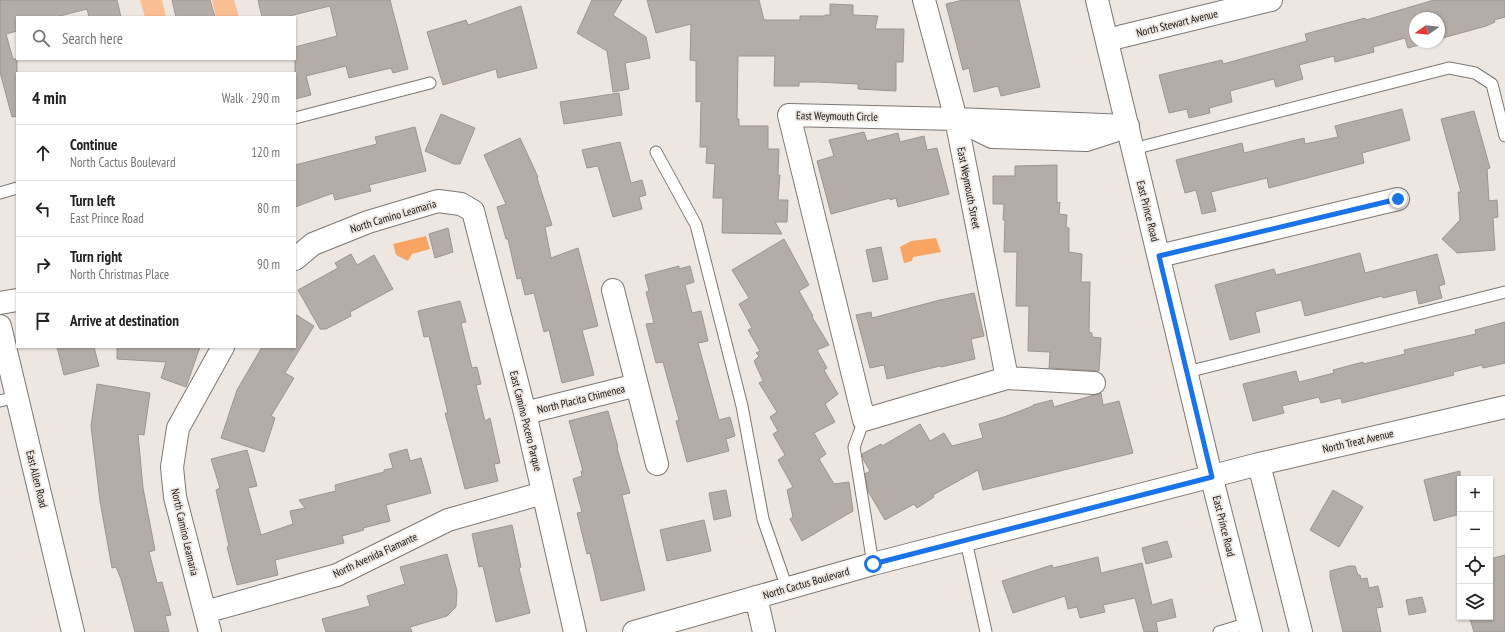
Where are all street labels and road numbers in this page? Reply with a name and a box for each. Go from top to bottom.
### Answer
street label: North Stewart Avenue [1135,6,1220,40]
street label: East Weymouth Circle [796,108,878,124]
street label: East Weymouth Street [954,146,984,230]
street label: East Prince Road [1134,179,1162,243]
street label: North Camino Leamaria [348,196,438,236]
street label: East Camino Pocero Parque [507,369,545,473]
street label: North Placita Chimenea [536,381,626,417]
street label: North Treat Avenue [1321,426,1395,456]
street label: East Allen Road [23,449,51,509]
street label: North Camino Leamaria [168,487,202,577]
street label: East Prince Road [1210,494,1238,558]
street label: North Avenida Flamante [331,529,420,581]
street label: North Cactus Boulevard [761,564,851,602]

